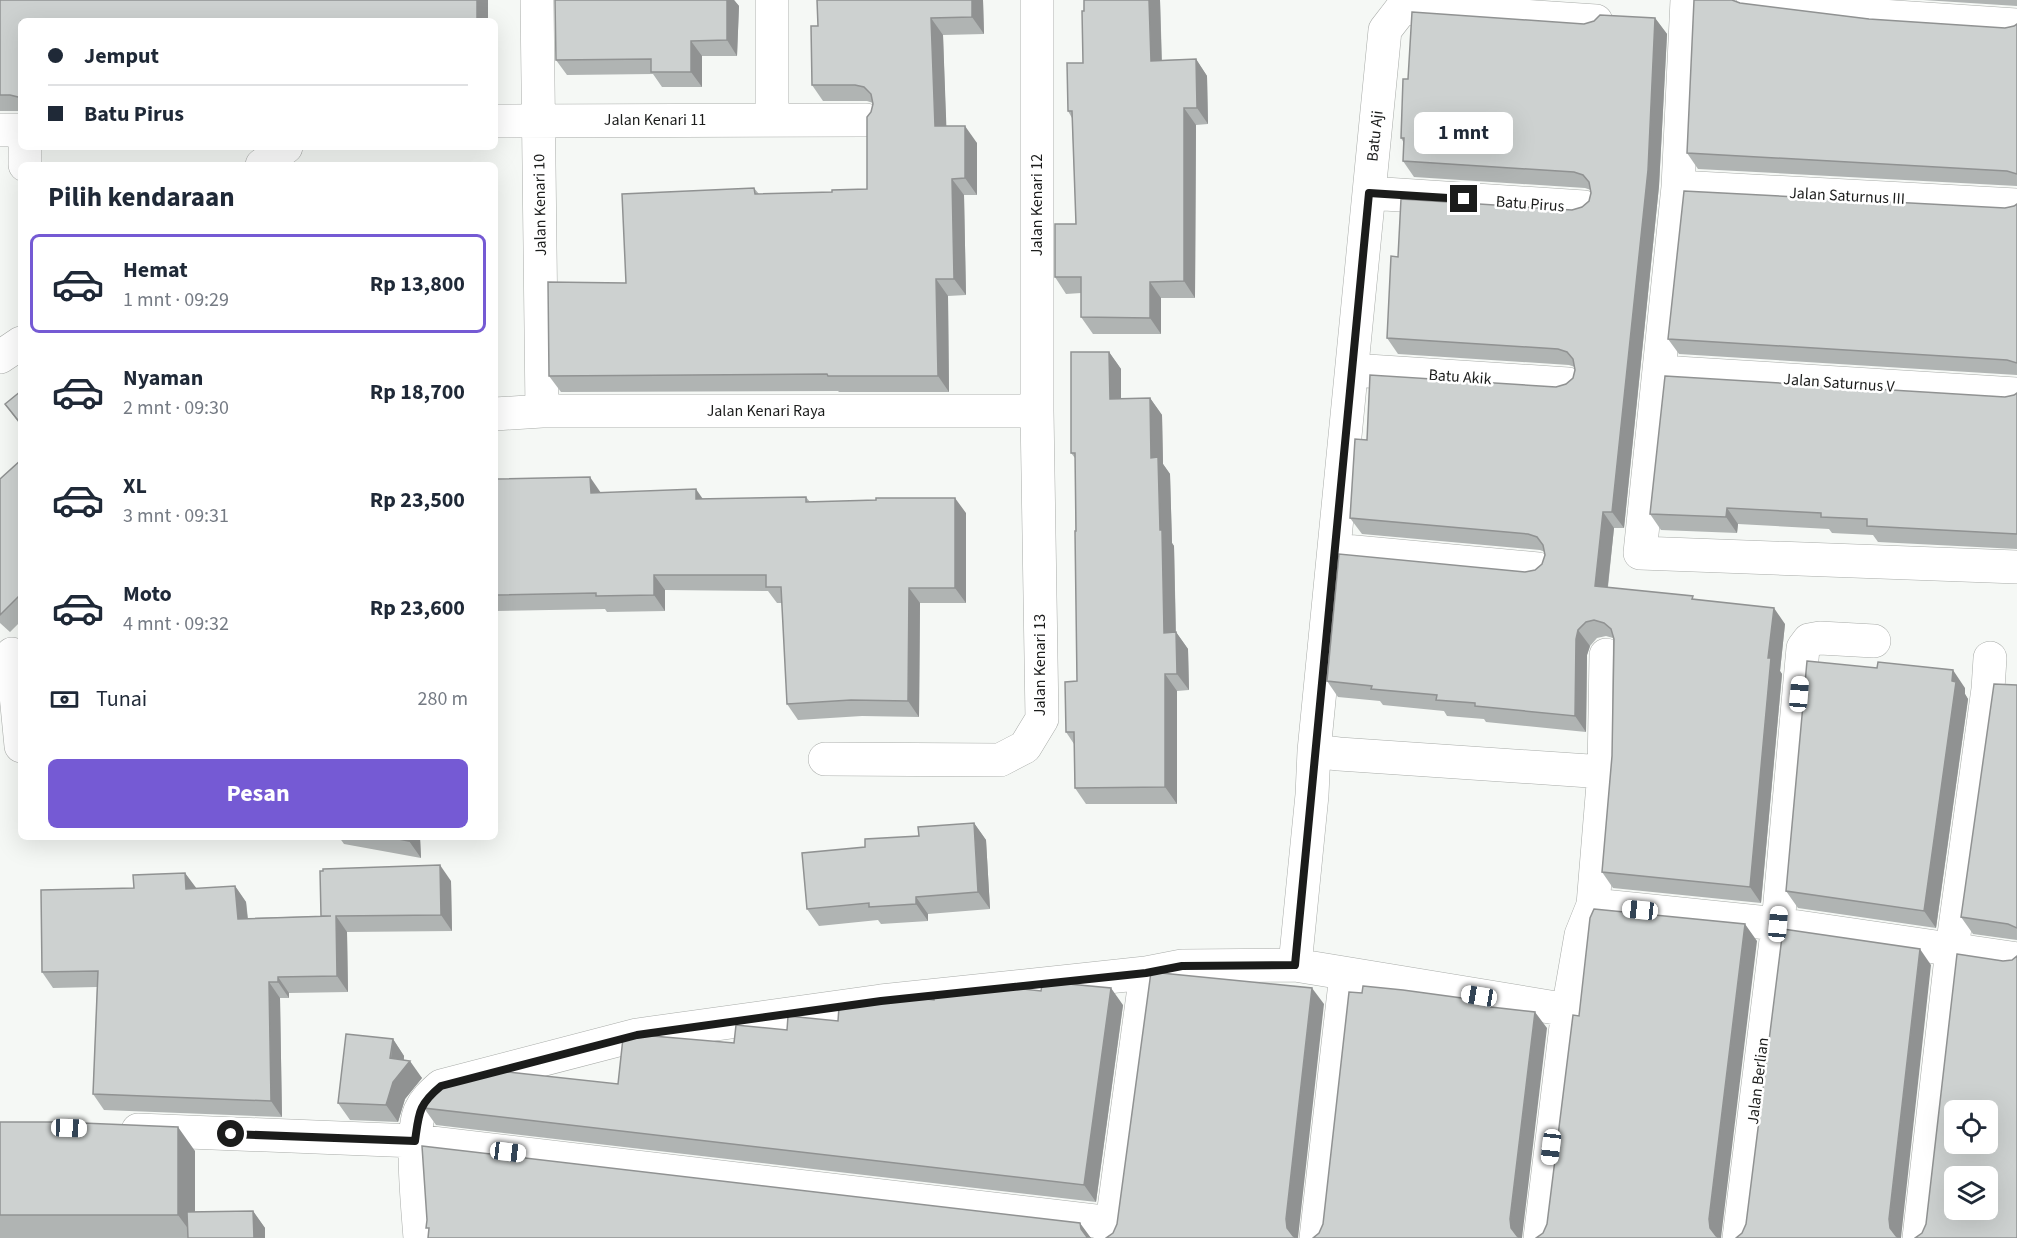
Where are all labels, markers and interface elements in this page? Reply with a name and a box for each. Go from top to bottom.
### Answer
text: Jemput [84,40,159,72]
text: Batu Pirus [84,98,184,130]
street label: Jalan Kenari 11 [604,109,706,131]
street label: Batu Aji [1361,109,1389,163]
callout: 1 mnt [1414,112,1514,154]
text: 1 mnt [1438,119,1489,147]
street label: Jalan Kenari 10 [528,154,552,256]
street label: Jalan Kenari 12 [1026,154,1048,256]
text: Pilih kendaraan [48,178,235,217]
street label: Jalan Saturnus III [1789,182,1905,210]
route end [1450,185,1477,212]
street label: Batu Pirus [1495,191,1565,217]
text: Hemat [123,254,188,286]
icon: car [51,257,105,311]
text: Rp 13,800 [370,268,465,300]
text: 1 mnt · 09:29 [123,286,229,314]
text: Nyaman [123,362,203,394]
street label: Batu Akik [1428,364,1492,390]
icon: car [51,365,105,419]
street label: Jalan Saturnus V [1783,368,1896,398]
text: Rp 18,700 [370,376,465,408]
text: 2 mnt · 09:30 [123,394,229,422]
street label: Jalan Kenari Raya [707,400,825,422]
text: XL [123,470,147,502]
icon: car [51,473,105,527]
text: Rp 23,500 [370,484,465,516]
text: 3 mnt · 09:31 [123,502,229,530]
text: Moto [123,578,172,610]
icon: car [51,581,105,635]
text: Rp 23,600 [370,592,465,624]
text: 4 mnt · 09:32 [123,610,229,638]
street label: Jalan Kenari 13 [1029,614,1051,716]
car [1788,675,1810,713]
icon: cash [48,683,81,716]
text: Tunai [96,683,147,715]
text: 280 m [418,685,468,713]
button: Pesan [48,759,468,828]
car [1621,899,1659,921]
car [1767,905,1789,943]
car [1460,984,1498,1008]
street label: Jalan Berlian [1742,1036,1774,1126]
map controls [1944,1100,1998,1220]
button: locate [1944,1100,1998,1154]
car [51,1118,87,1138]
route start [217,1120,244,1147]
car [1540,1128,1562,1166]
car [489,1141,527,1163]
button: layers [1944,1166,1998,1220]

